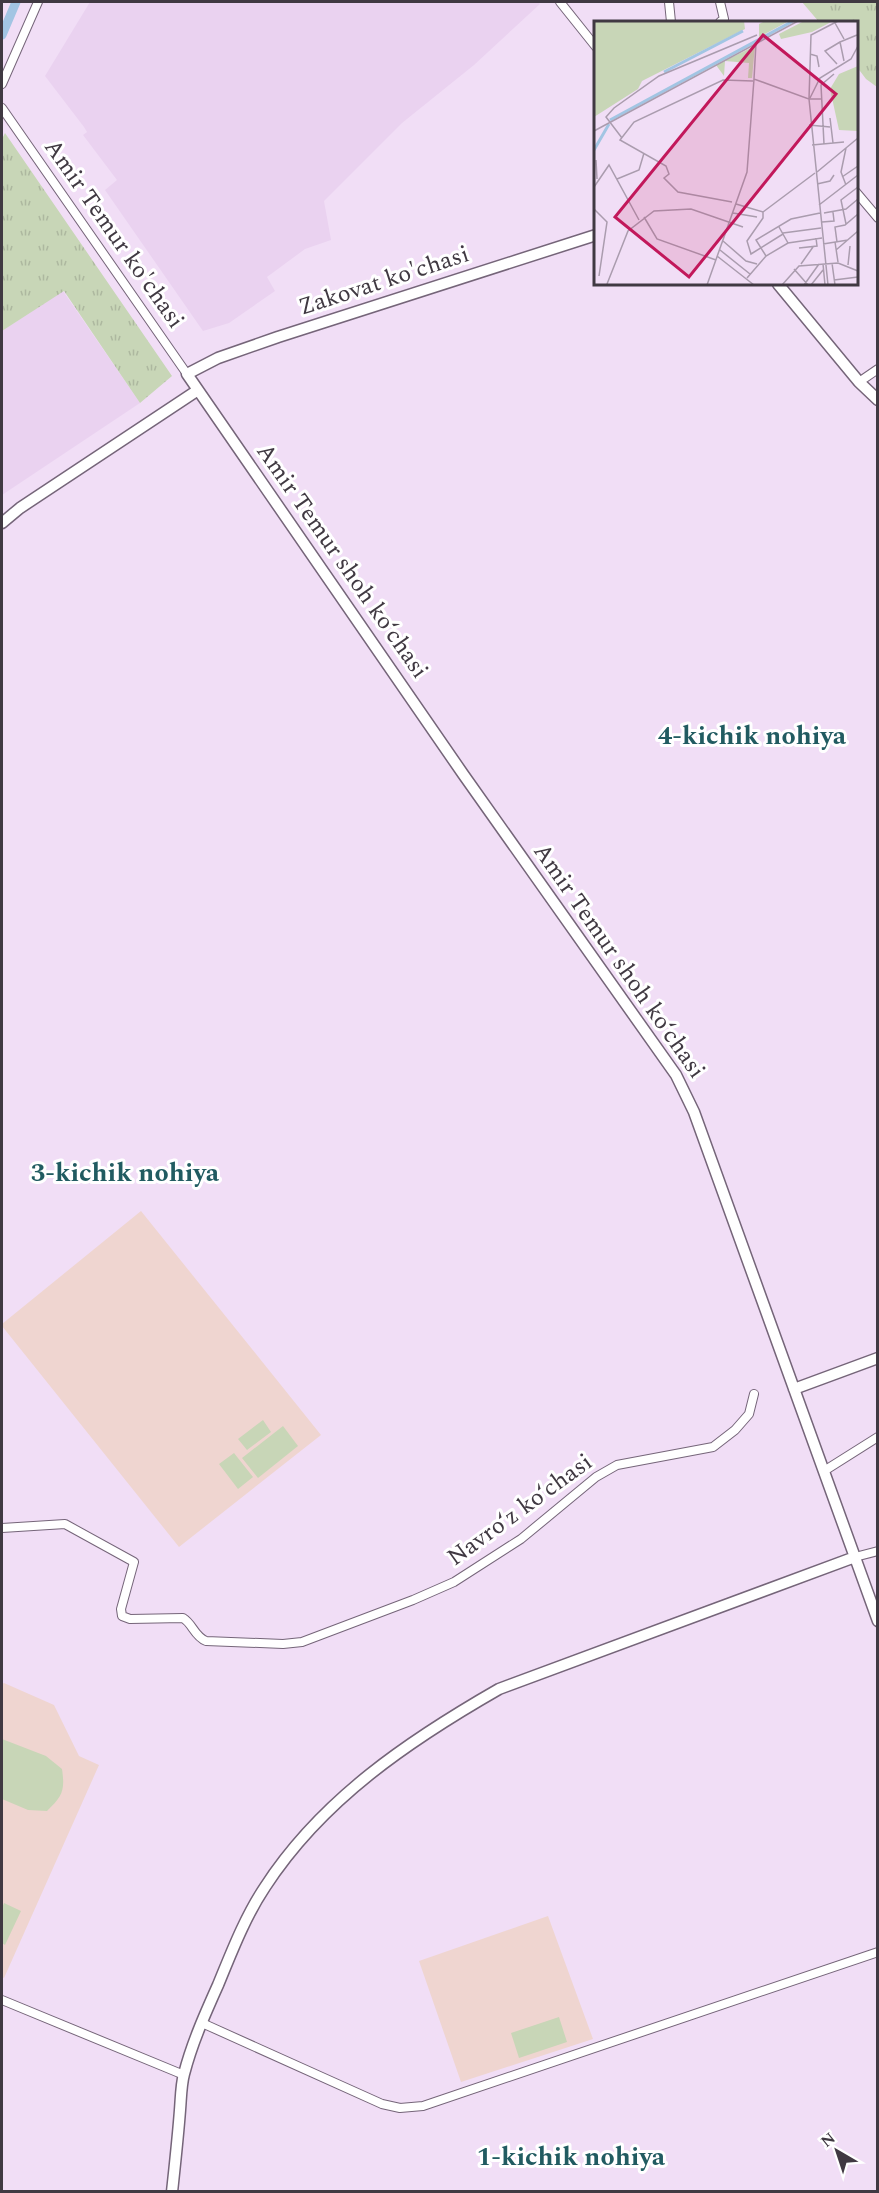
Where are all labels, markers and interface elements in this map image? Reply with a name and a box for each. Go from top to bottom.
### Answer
inset map [594,21,858,285]
street label: Amir Temur ko'chasi [35,132,193,336]
street label: Zakovat ko'chasi [294,236,474,326]
street label: Amir Temur shoh ko‘chasi [247,436,437,686]
district label: 4-kichik nohiya [658,716,847,756]
street label: Amir Temur shoh ko‘chasi [524,836,714,1086]
district label: 3-kichik nohiya [31,1153,220,1193]
street label: Navro‘z ko‘chasi [440,1445,600,1575]
north arrow [807,2121,867,2181]
text: N [816,2127,841,2154]
district label: 1-kichik nohiya [477,2137,666,2177]

